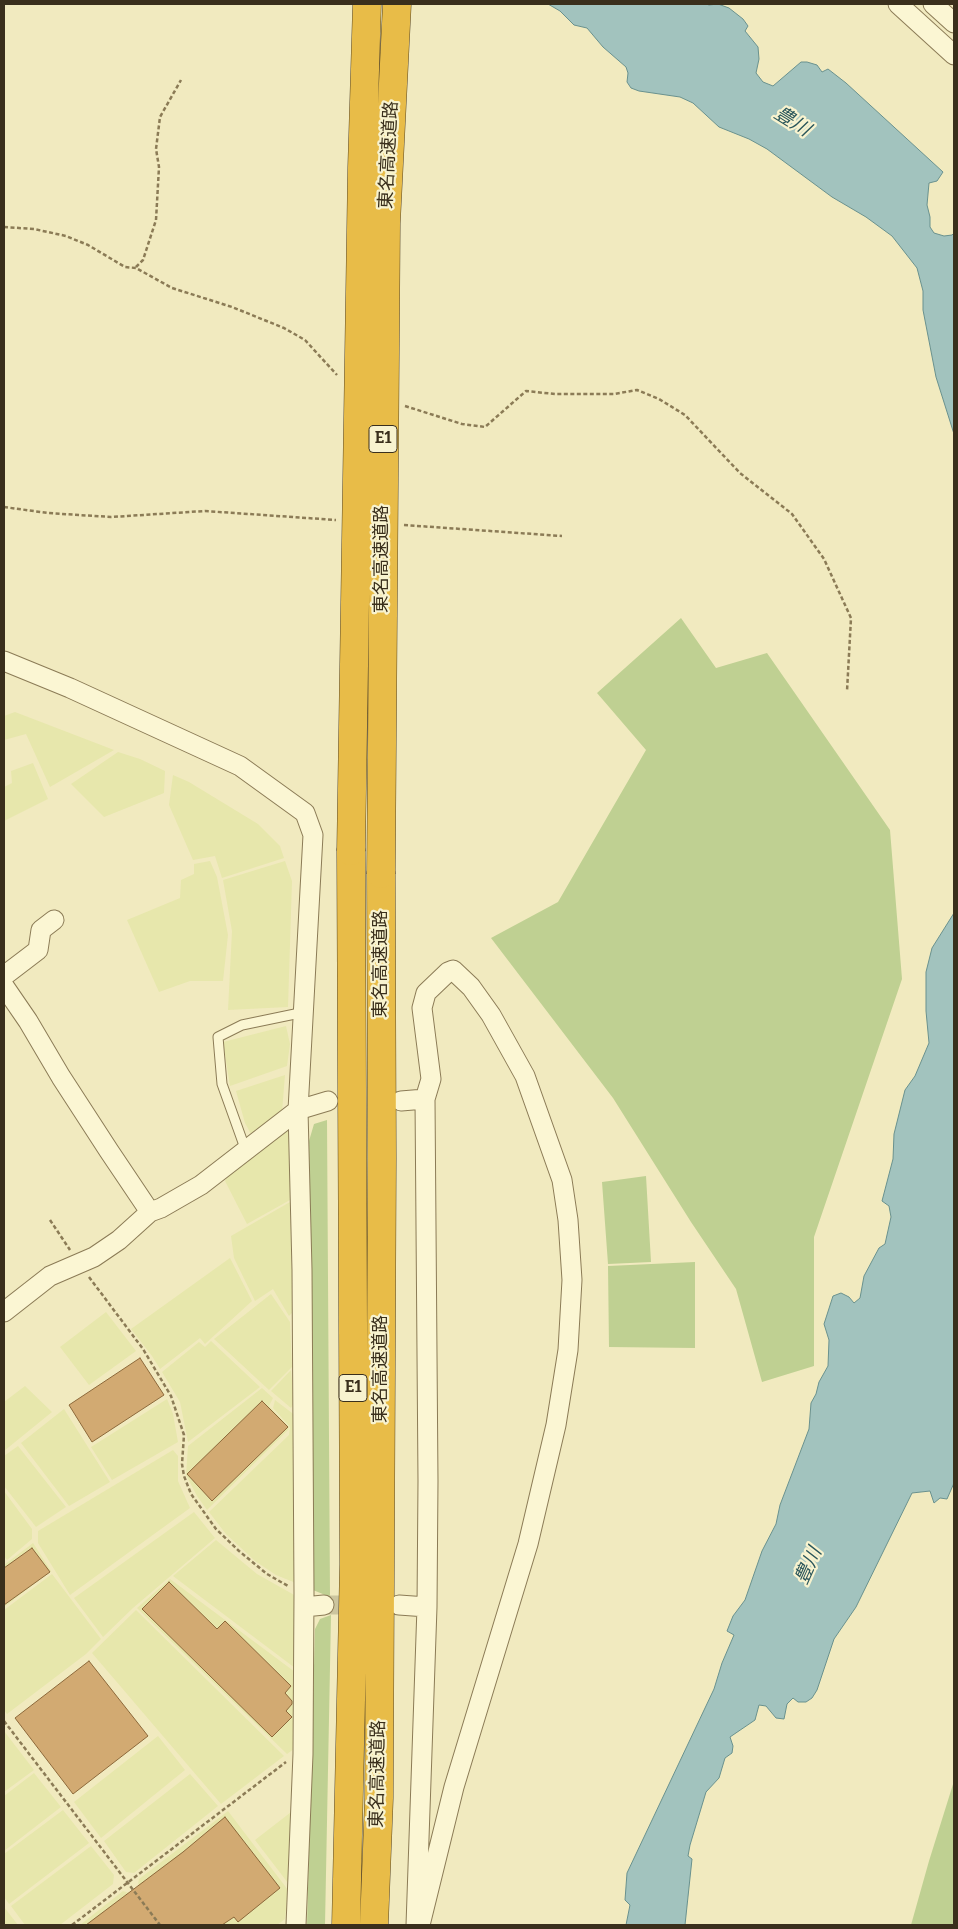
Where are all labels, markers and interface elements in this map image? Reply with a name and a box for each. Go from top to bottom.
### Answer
street label: 東名高速道路 [375,101,403,209]
water label: 豊川 [770,102,814,142]
road number: E1 [369,426,397,452]
street label: 東名高速道路 [371,505,393,613]
street label: 東名高速道路 [370,910,392,1018]
street label: 東名高速道路 [370,1315,392,1423]
road number: E1 [339,1375,367,1402]
water label: 豊川 [791,1544,827,1588]
street label: 東名高速道路 [366,1720,390,1828]

